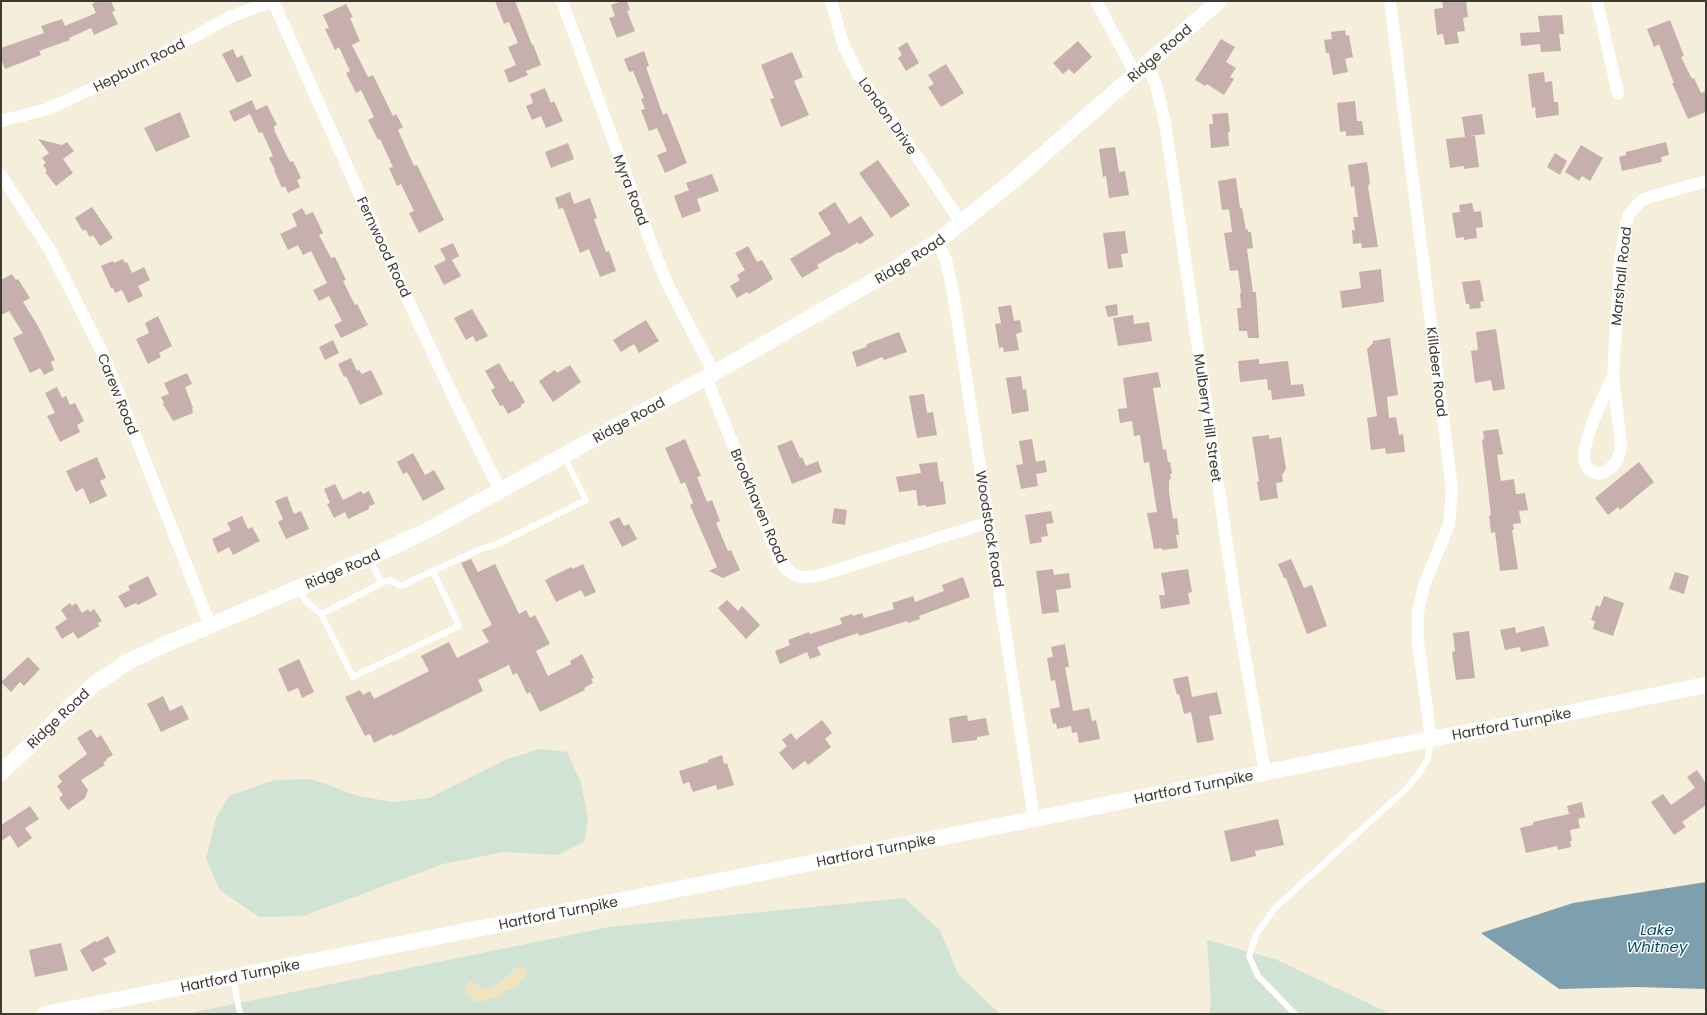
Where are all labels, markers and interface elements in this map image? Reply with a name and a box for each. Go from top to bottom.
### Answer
street label: Ridge Road [1123,19,1196,87]
street label: Hepburn Road [90,33,188,97]
street label: London Drive [854,73,922,159]
street label: Myra Road [608,152,654,228]
street label: Fernwood Road [352,193,416,301]
street label: Marshall Road [1606,225,1636,327]
street label: Ridge Road [871,229,949,289]
street label: Killdeer Road [1422,326,1452,418]
street label: Carew Road [93,350,143,438]
street label: Mulberry Hill Street [1189,353,1227,483]
street label: Ridge Road [589,392,668,448]
street label: Brookhaven Road [726,445,792,567]
street label: Woodstock Road [971,469,1009,589]
street label: Ridge Road [302,544,383,594]
street label: Ridge Road [22,684,94,753]
street label: Hartford Turnpike [1450,702,1573,745]
street label: Hartford Turnpike [1132,765,1255,809]
street label: Hartford Turnpike [815,829,938,872]
street label: Hartford Turnpike [497,891,620,934]
water label: Lake Whitney [1627,919,1688,957]
street label: Hartford Turnpike [179,954,302,997]

